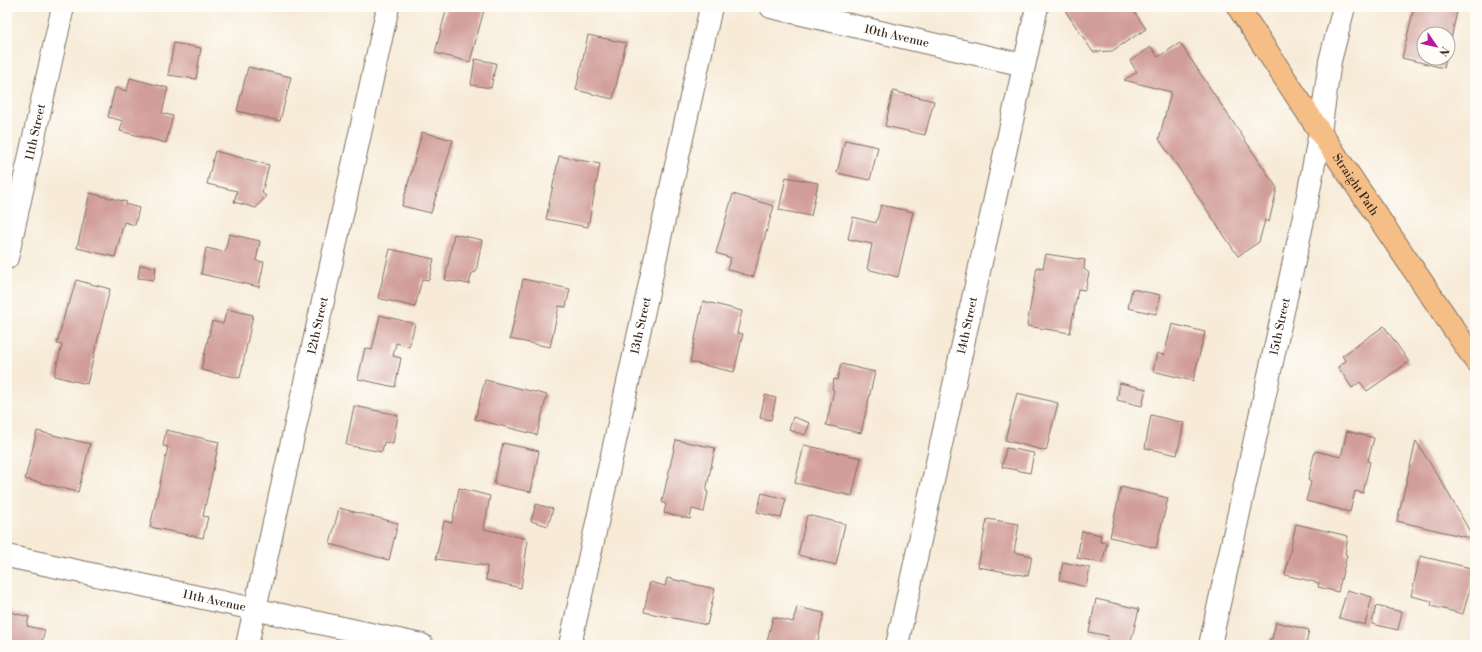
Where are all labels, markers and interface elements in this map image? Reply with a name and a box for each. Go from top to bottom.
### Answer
street label: 10th Avenue [863,21,931,51]
north arrow [1416,26,1456,66]
text: N [1435,44,1452,59]
street label: 11th Street [22,102,49,162]
street label: Straight Path [1329,151,1382,218]
street label: 12th Street [304,295,331,356]
street label: 13th Street [627,295,654,356]
street label: 14th Street [953,295,981,356]
street label: 15th Street [1266,296,1293,357]
street label: 11th Avenue [181,586,247,615]

